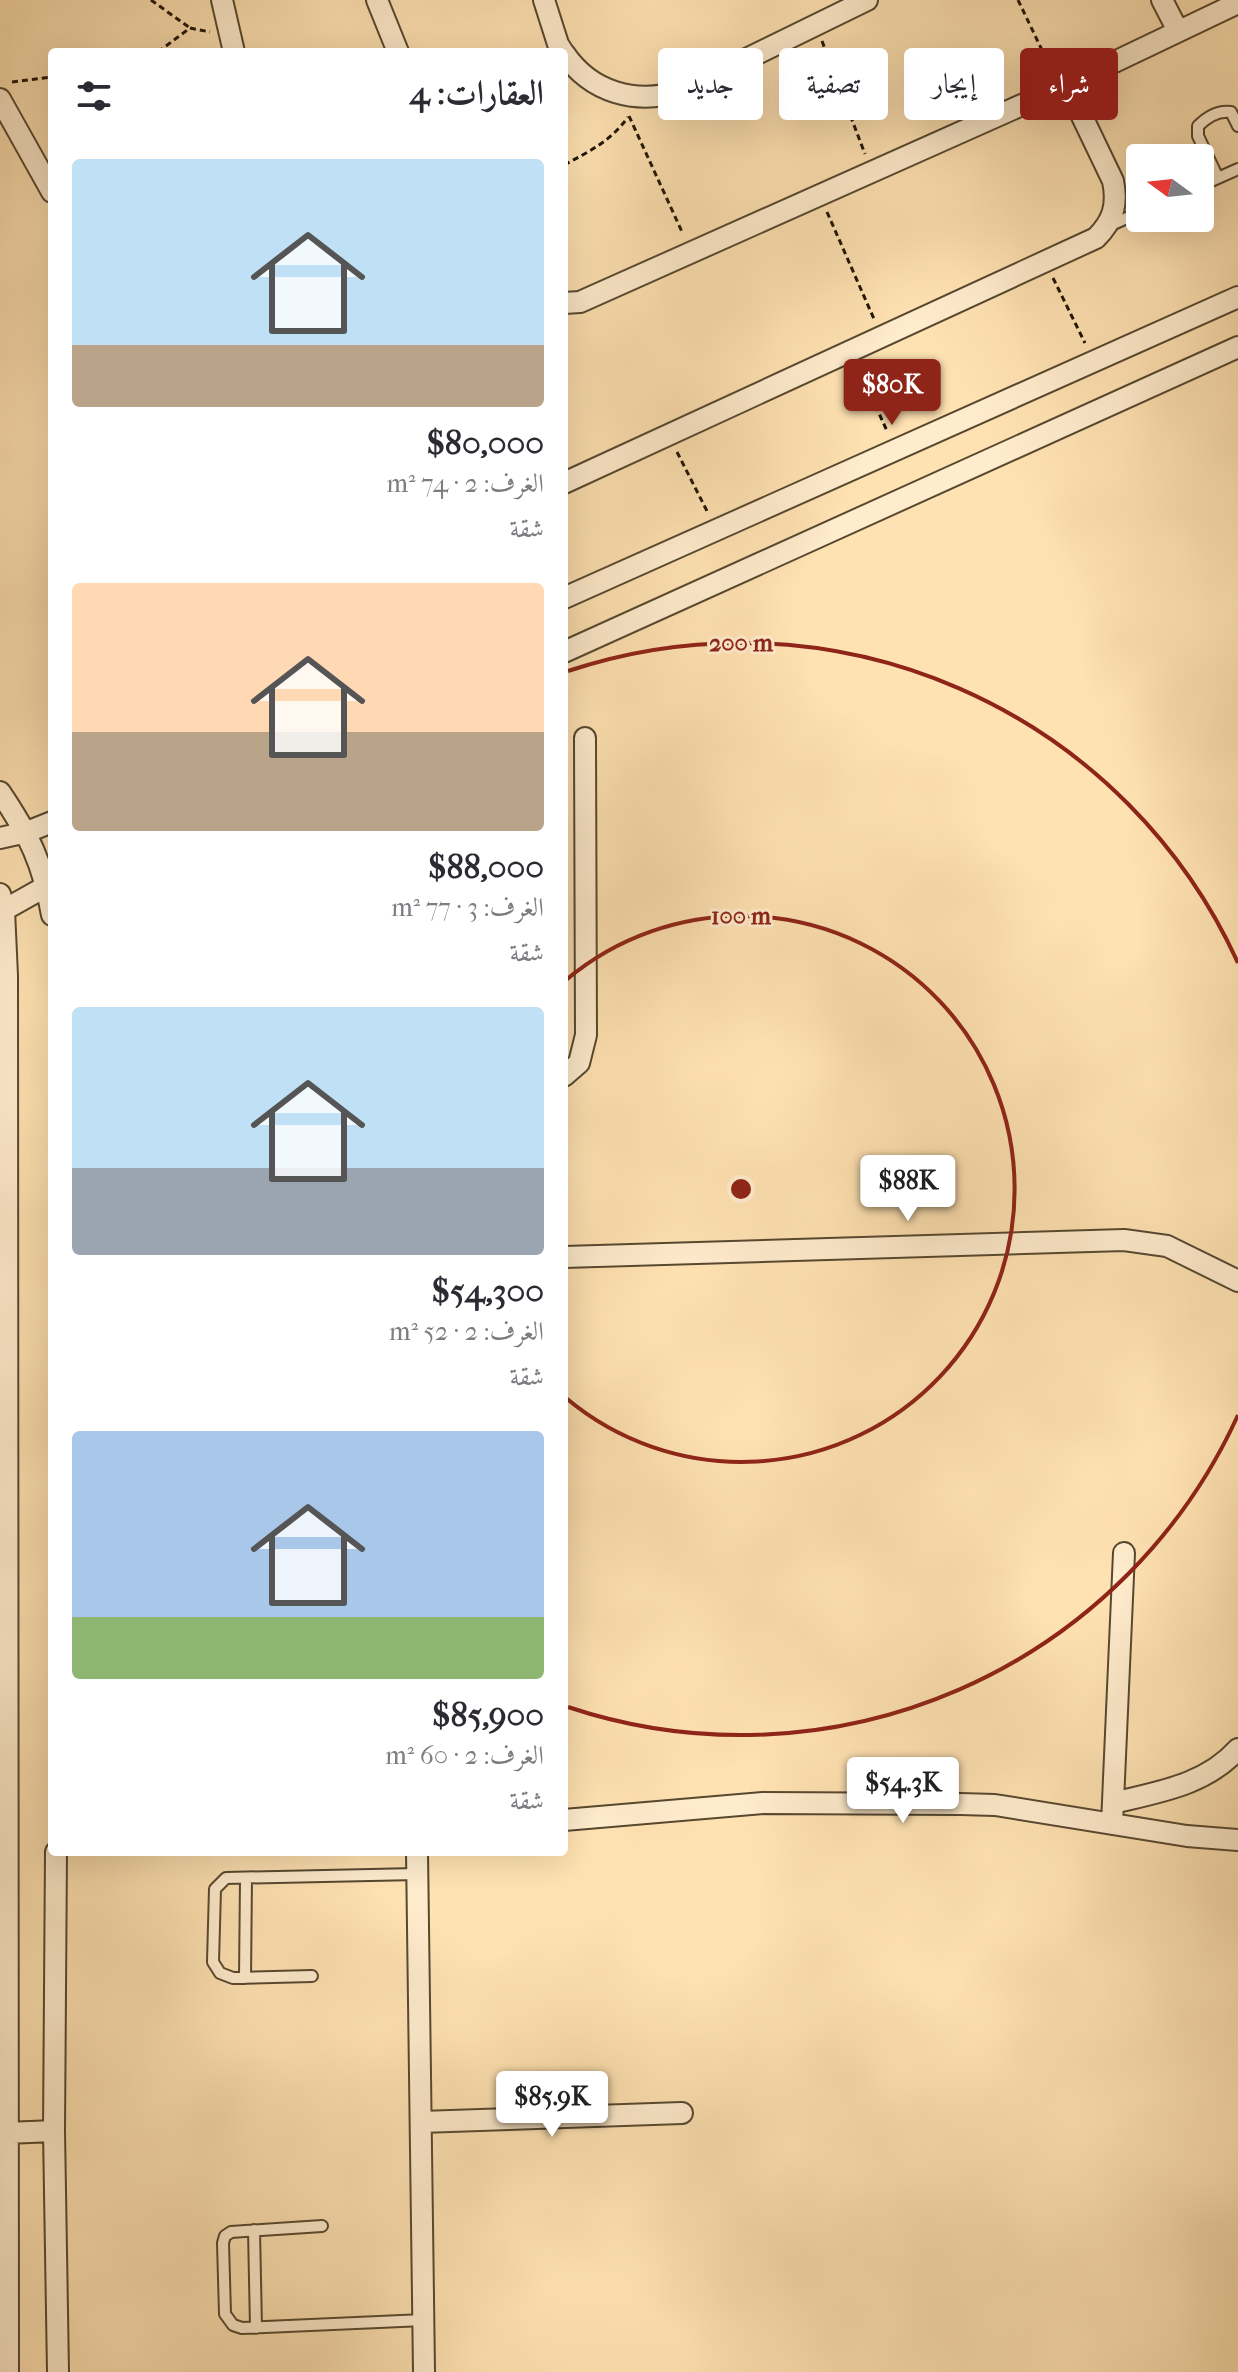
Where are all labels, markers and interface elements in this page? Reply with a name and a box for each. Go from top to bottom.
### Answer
chip: جديد [658,48,763,120]
chip: تصفية [779,48,888,120]
chip: إيجار [904,48,1004,120]
chip: شراء [1020,48,1118,120]
text: العقارات: 4 [410,73,544,113]
icon: filters [72,74,116,118]
north arrow [1126,144,1214,232]
map controls [1126,144,1214,232]
icon: home [236,211,380,355]
pin: $80K [845,359,939,427]
text: $80K [862,369,922,400]
text: $80,000 [426,423,544,463]
text: الغرف: 2 · 74 m² [386,468,544,499]
text: شقة [510,513,544,544]
text: 200 m [709,629,774,657]
icon: home [236,635,380,779]
text: $88,000 [428,847,544,887]
text: الغرف: 3 · 77 m² [391,892,544,923]
text: 100 m [711,902,772,930]
text: شقة [510,937,544,968]
icon: home [236,1059,380,1203]
pin: $88K [861,1155,955,1223]
text: $88K [878,1165,938,1196]
centre of rings [727,1175,755,1203]
text: $54,300 [431,1271,544,1311]
text: الغرف: 2 · 52 m² [389,1316,544,1347]
text: شقة [510,1361,544,1392]
icon: home [236,1483,380,1627]
text: $85,900 [432,1695,544,1735]
text: الغرف: 2 · 60 m² [385,1740,544,1771]
pin: $54.3K [838,1757,968,1825]
text: $54.3K [865,1767,941,1798]
text: شقة [510,1785,544,1816]
pin: $85.9K [487,2071,617,2139]
text: $85.9K [514,2081,590,2112]

